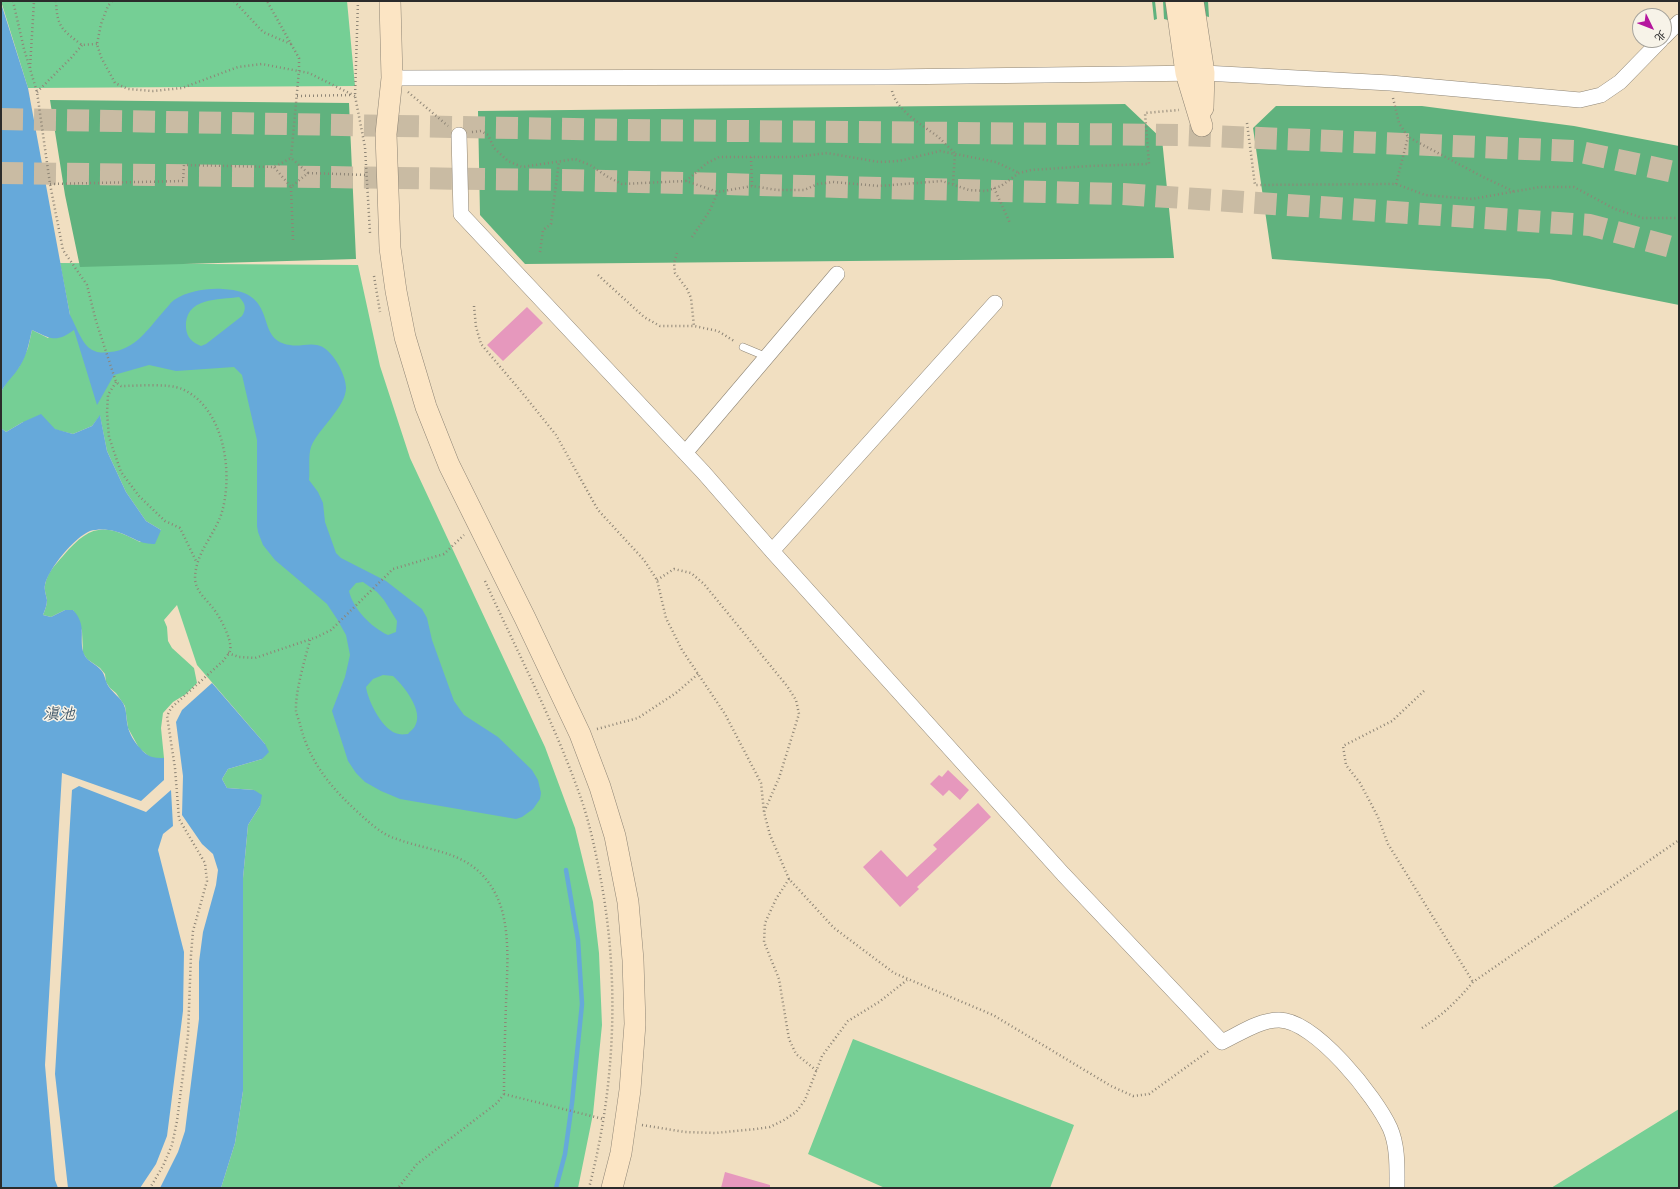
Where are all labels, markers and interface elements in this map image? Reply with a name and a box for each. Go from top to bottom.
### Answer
north arrow [1632,8,1672,48]
text: 北 [1651,27,1670,45]
water label: 滇池 [43,705,75,725]

